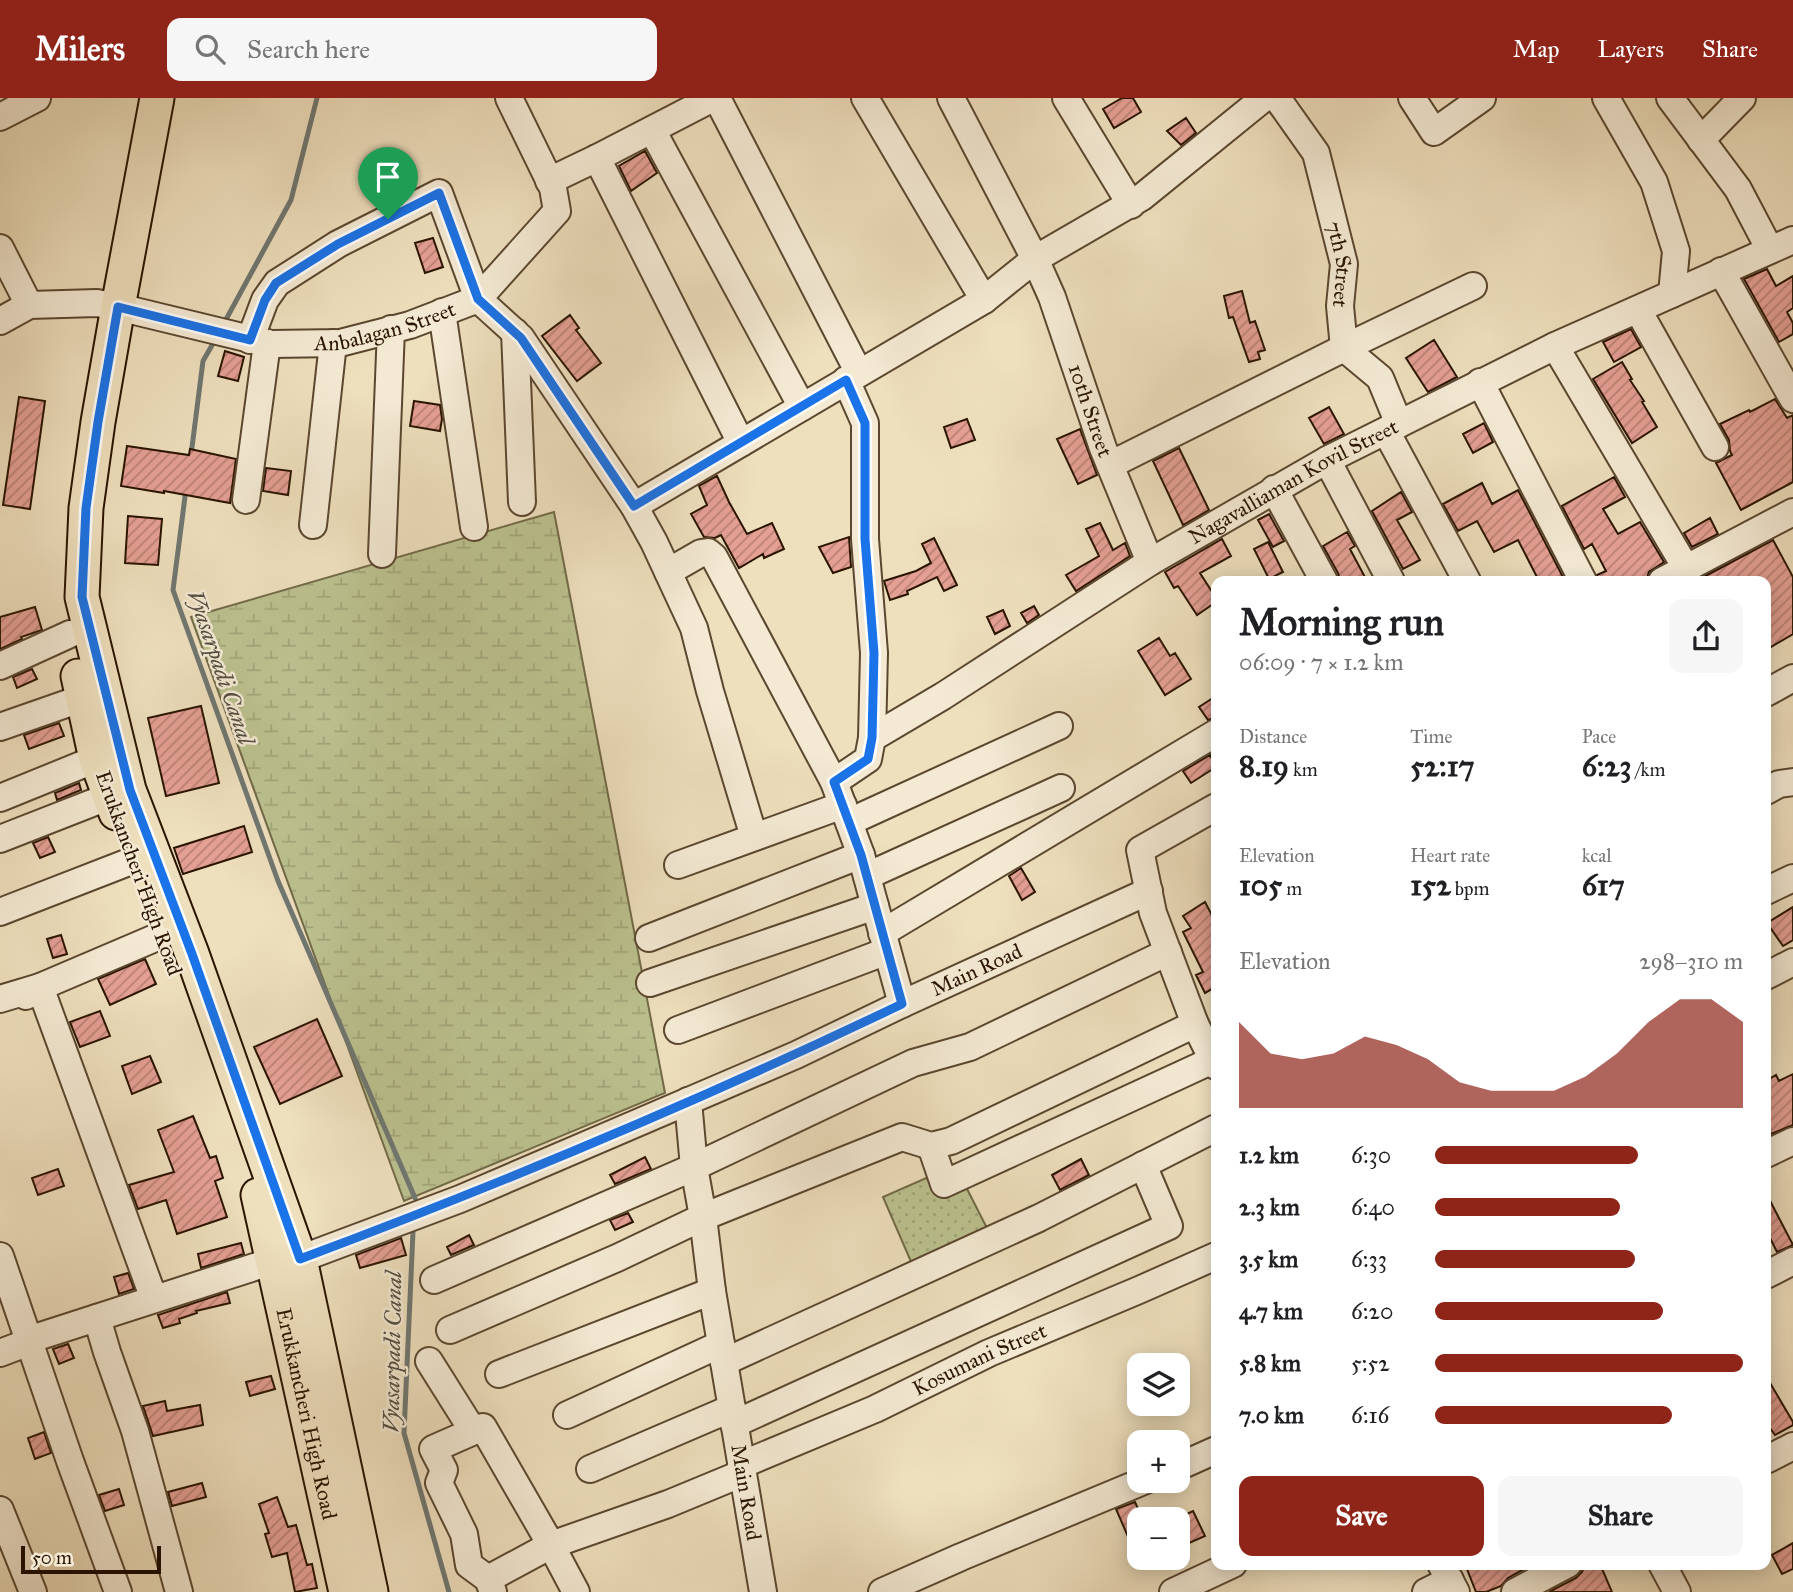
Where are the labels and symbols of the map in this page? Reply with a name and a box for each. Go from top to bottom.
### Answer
pin [358,147,418,219]
street label: 7th Street [1321,219,1357,309]
street label: Anbalagan Street [313,296,460,356]
street label: 10th Street [1063,361,1118,461]
street label: Nagavalliaman Kovil Street [1184,413,1403,550]
water label: Vyasarpadi Canal [180,586,261,750]
street label: Erukkancheri High Road [90,767,188,979]
street label: Main Road [927,938,1026,1002]
water label: Vyasarpadi Canal [377,1269,408,1433]
street label: Erukkancheri High Road [270,1305,343,1522]
street label: Kosumani Street [908,1317,1051,1402]
street label: Main Road [725,1443,767,1543]
scale bar [21,1543,161,1575]

